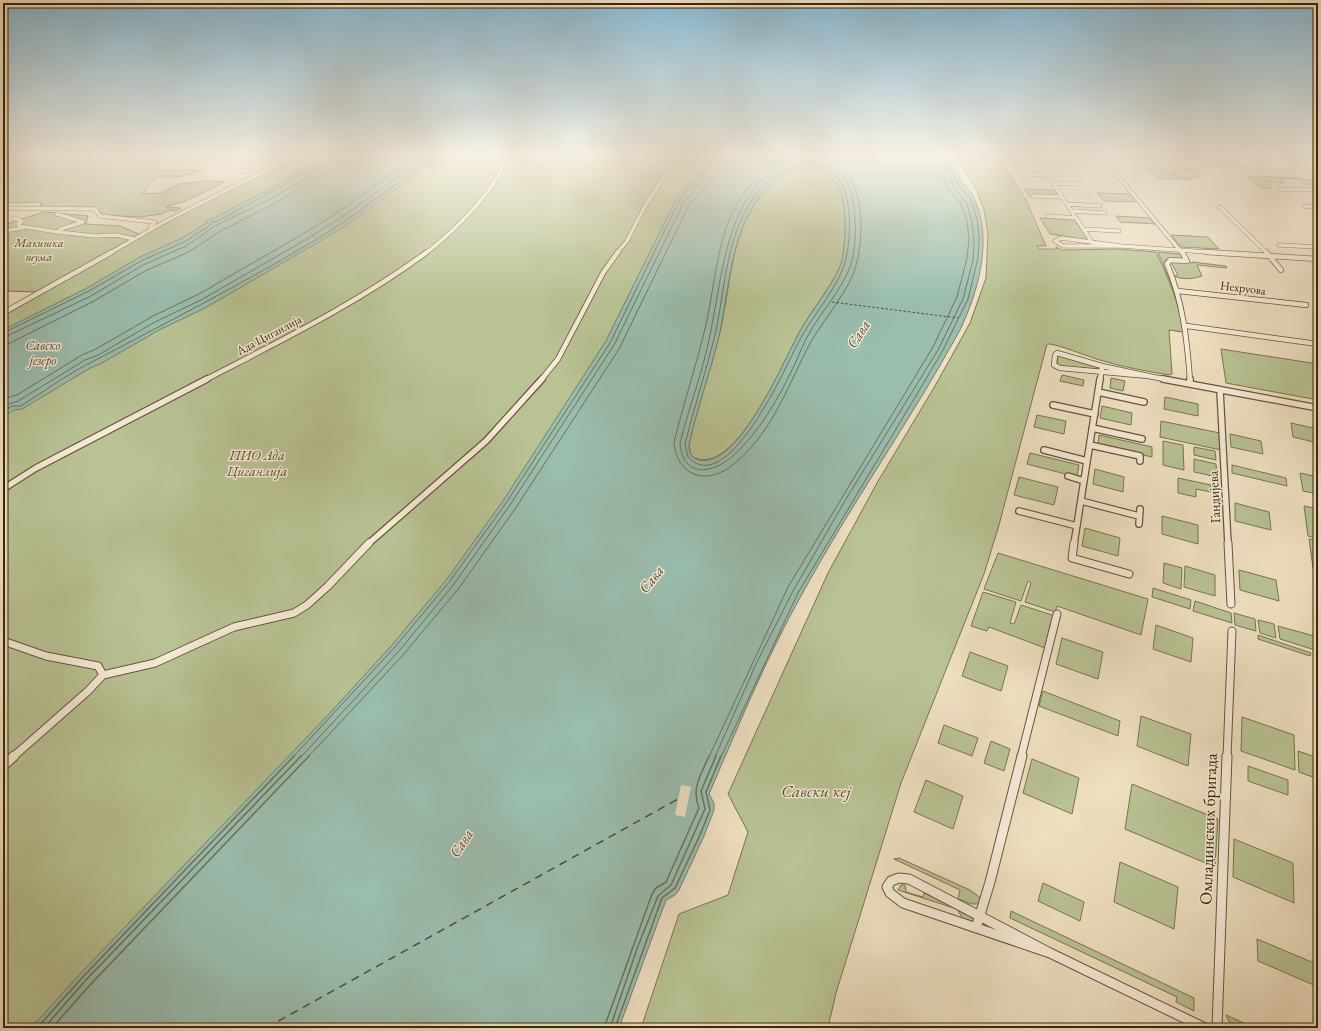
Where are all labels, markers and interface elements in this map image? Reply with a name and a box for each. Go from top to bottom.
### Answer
park label: Макишка шума [13,235,64,265]
street label: Нехруова [1219,277,1267,299]
street label: Ада Циганлија [233,311,305,359]
water label: Сава [842,316,874,352]
water label: Савско језеро [26,337,60,369]
park label: ПИО Ада Циганлија [226,446,287,480]
street label: Гандијева [1204,470,1224,524]
water label: Сава [634,561,668,597]
street label: Омладинских бригада [1194,753,1222,905]
park label: Савски кеј [781,780,852,802]
water label: Сава [445,825,477,861]

